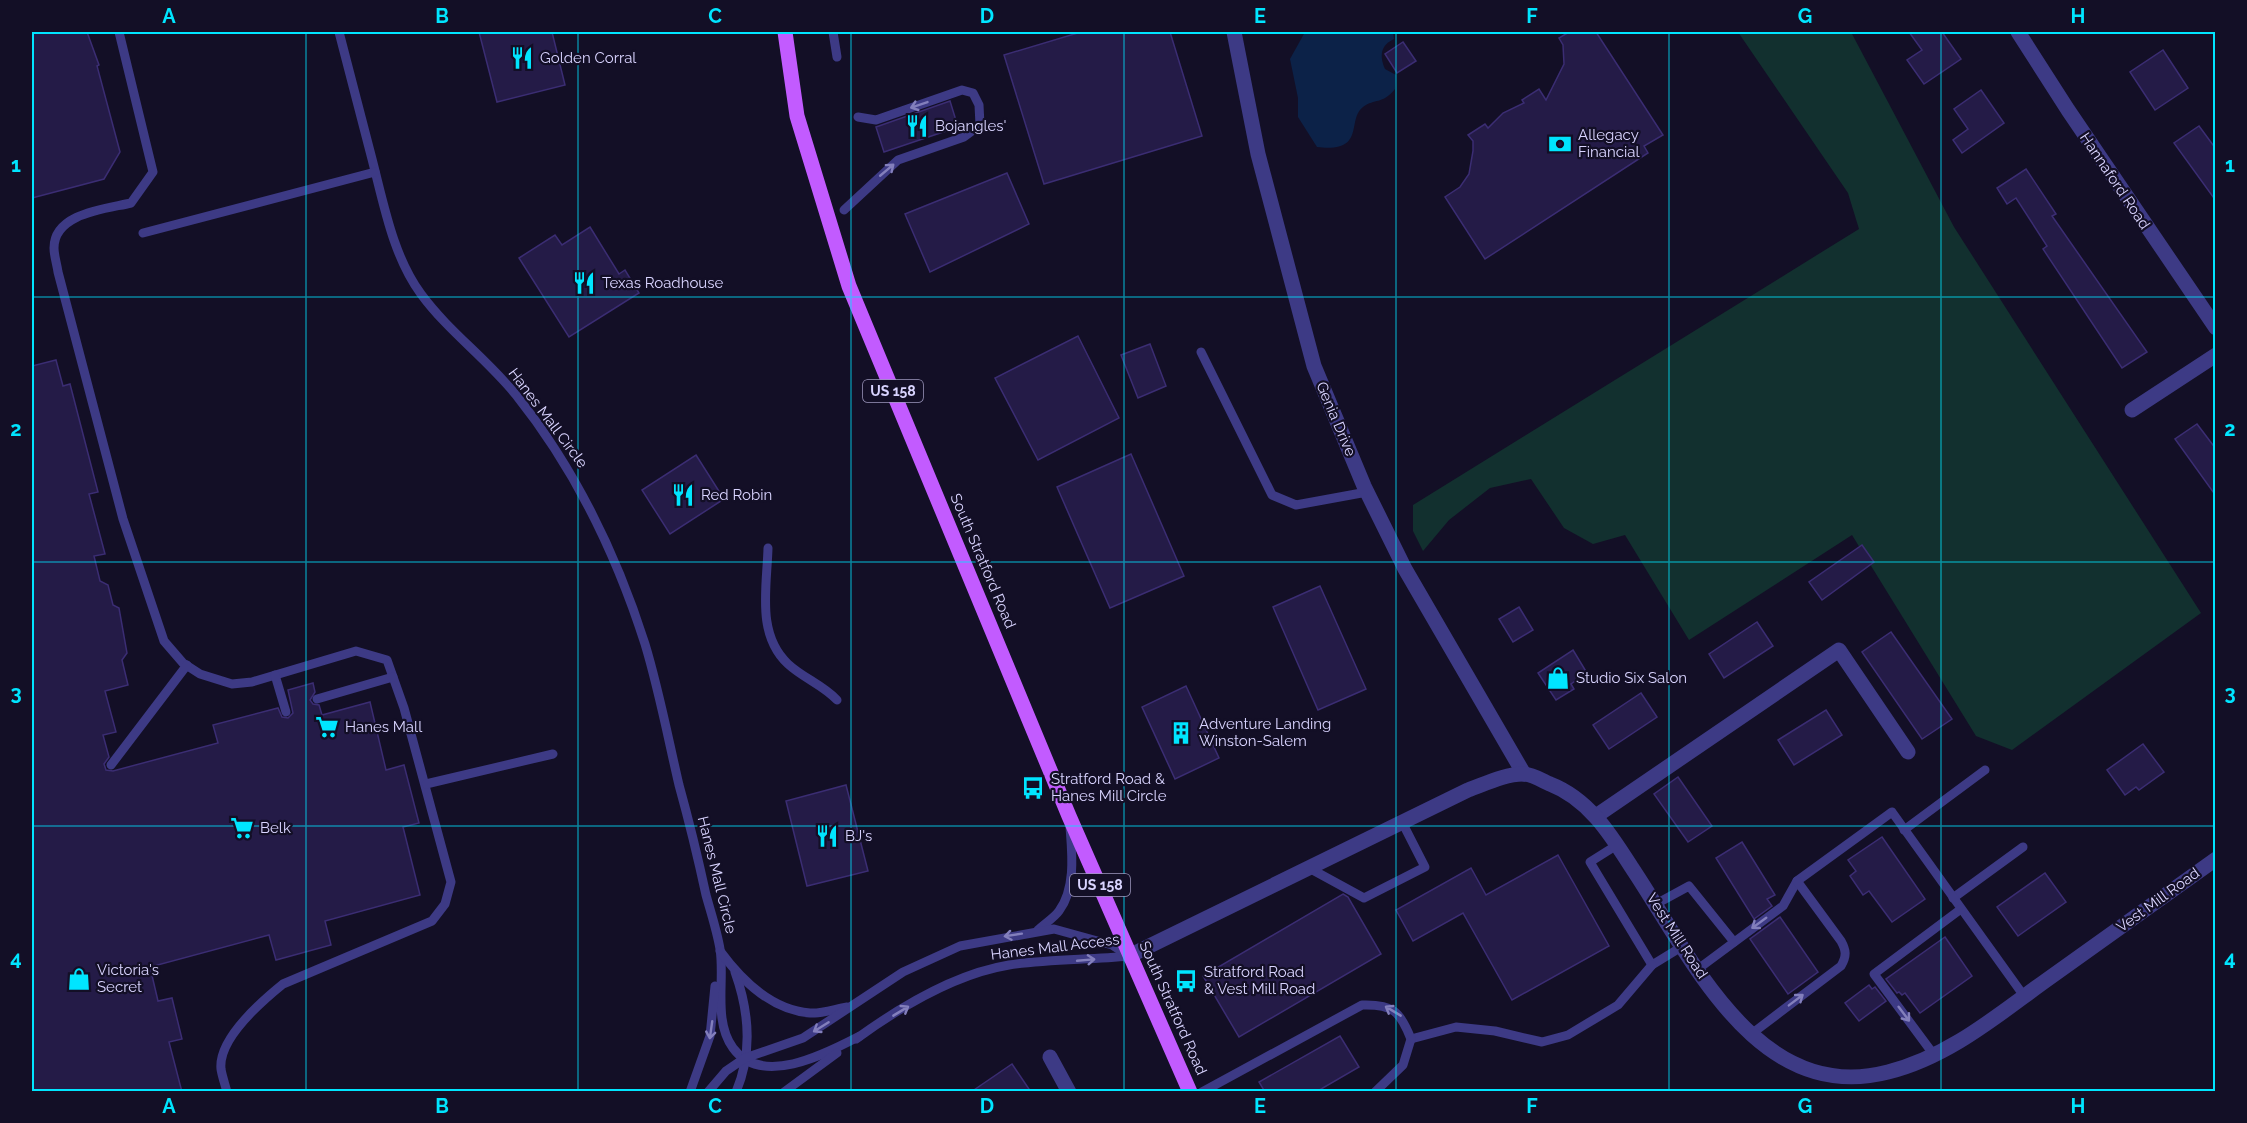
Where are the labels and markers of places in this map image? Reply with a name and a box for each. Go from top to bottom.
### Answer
restaurant icon: Golden Corral [509,45,535,71]
place label: Golden Corral [540,49,637,67]
restaurant icon: Bojangles' [904,113,930,139]
place label: Bojangles' [935,117,1007,135]
place label: Allegacy Financial [1578,126,1640,161]
bank icon: Allegacy Financial [1547,131,1573,157]
restaurant icon: Texas Roadhouse [571,270,597,296]
place label: Texas Roadhouse [602,274,724,292]
restaurant icon: Red Robin [670,482,696,508]
place label: Red Robin [701,486,772,504]
shop icon: Studio Six Salon [1545,665,1571,691]
place label: Studio Six Salon [1576,669,1687,687]
supermarket icon: Hanes Mall [314,714,340,740]
place label: Adventure Landing Winston-Salem [1199,715,1331,750]
place label: Hanes Mall [345,718,423,736]
building icon: Adventure Landing Winston-Salem [1168,720,1194,746]
place label: Stratford Road & Hanes Mill Circle [1051,770,1167,805]
bus stop icon: Stratford Road & Hanes Mill Circle [1020,775,1046,801]
supermarket icon: Belk [229,815,255,841]
place label: Belk [260,819,291,837]
restaurant icon: BJ's [814,823,840,849]
place label: BJ's [845,827,872,845]
place label: Victoria's Secret [97,961,159,996]
place label: Stratford Road & Vest Mill Road [1204,963,1315,998]
shop icon: Victoria's Secret [66,966,92,992]
bus stop icon: Stratford Road & Vest Mill Road [1173,968,1199,994]

